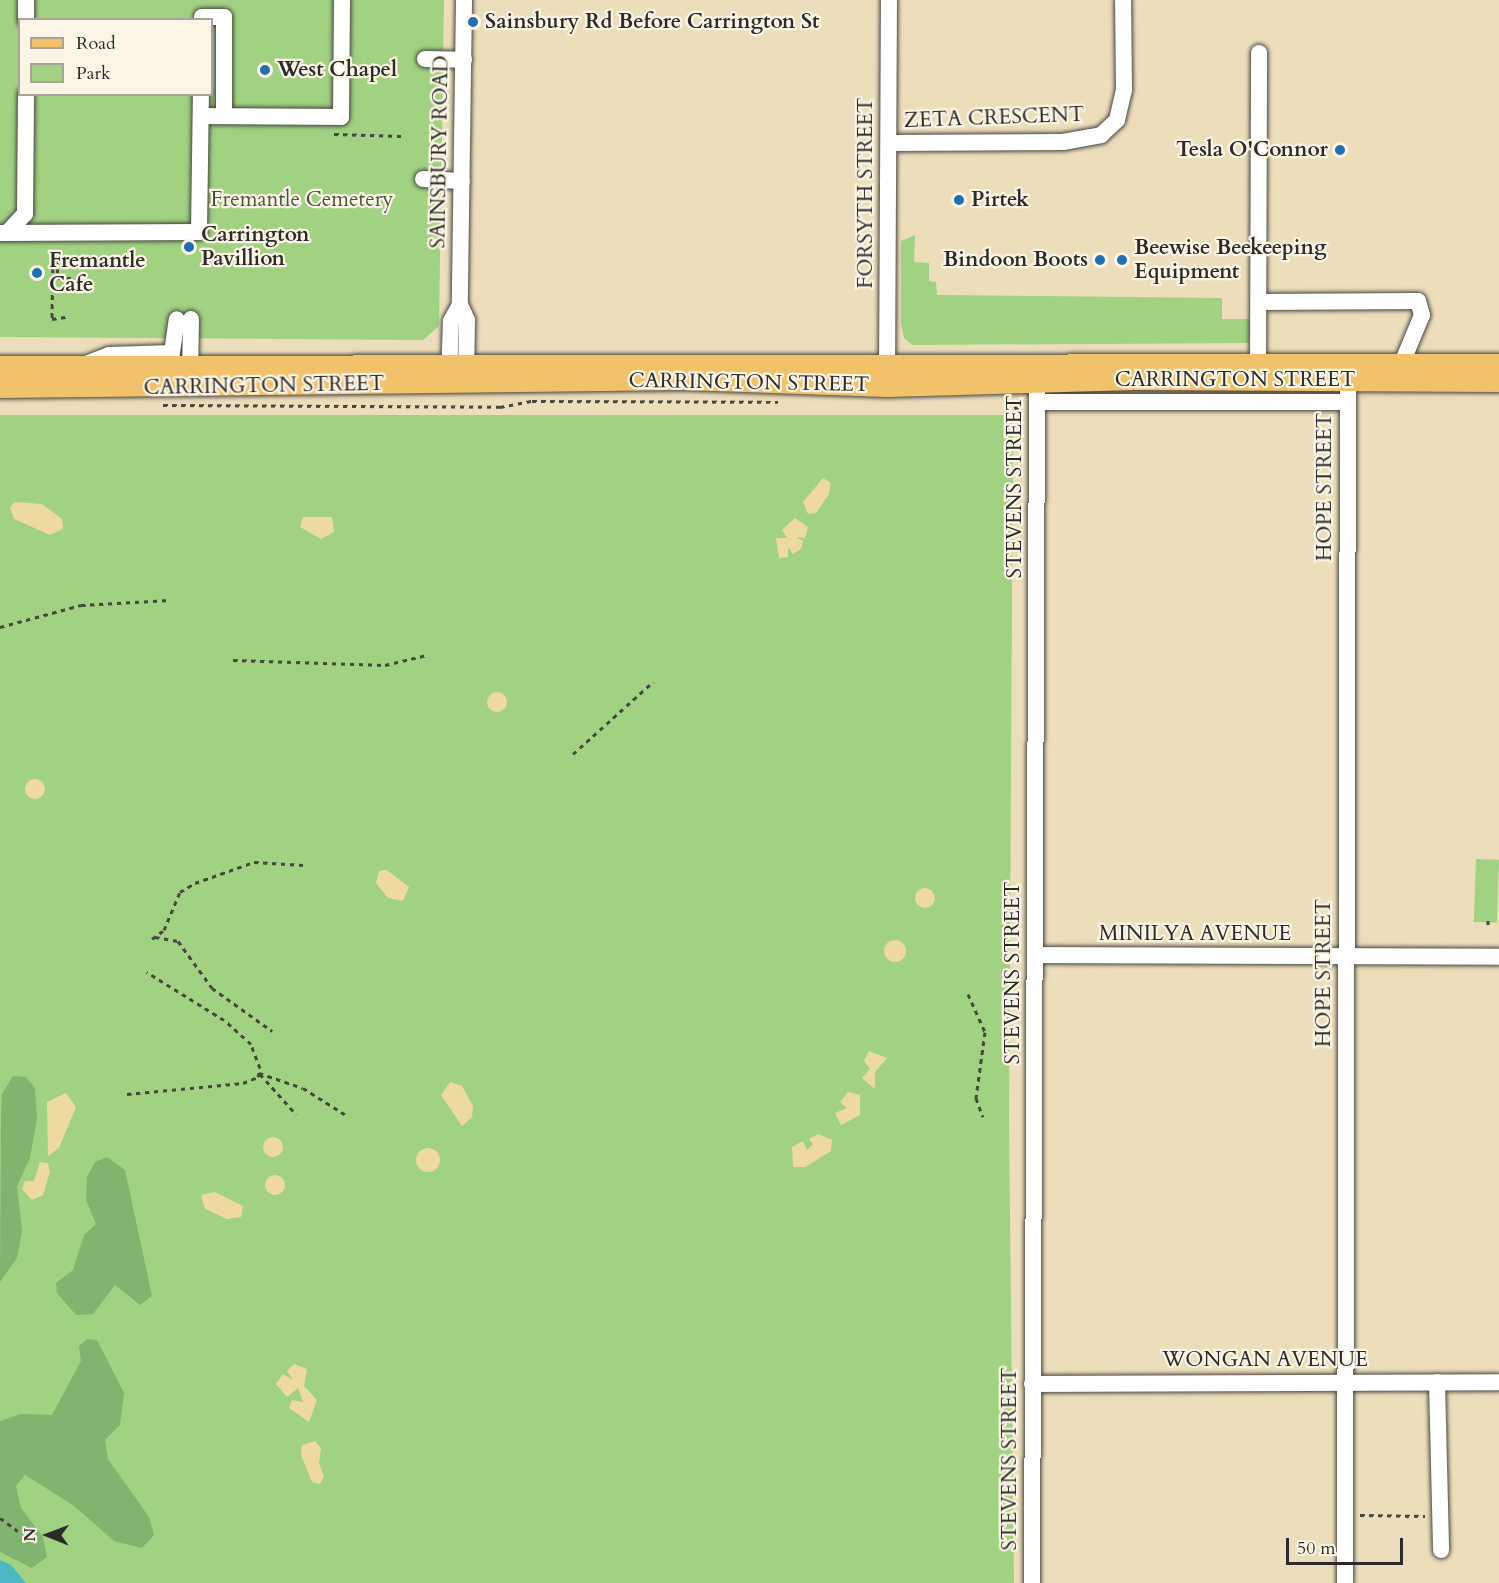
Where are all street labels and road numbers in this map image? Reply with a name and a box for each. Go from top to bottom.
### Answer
street label: SAINSBURY ROAD [426,55,454,249]
street label: FORSYTH STREET [853,97,879,289]
street label: ZETA CRESCENT [903,102,1085,134]
street label: CARRINGTON STREET [1115,367,1355,393]
street label: CARRINGTON STREET [628,368,870,398]
street label: CARRINGTON STREET [143,371,385,401]
street label: STEVENS STREET [1002,395,1028,579]
street label: HOPE STREET [1312,413,1338,561]
street label: STEVENS STREET [1000,881,1026,1065]
street label: HOPE STREET [1311,899,1337,1047]
street label: MINILYA AVENUE [1099,921,1291,947]
street label: WONGAN AVENUE [1162,1347,1368,1373]
street label: STEVENS STREET [997,1367,1023,1551]

